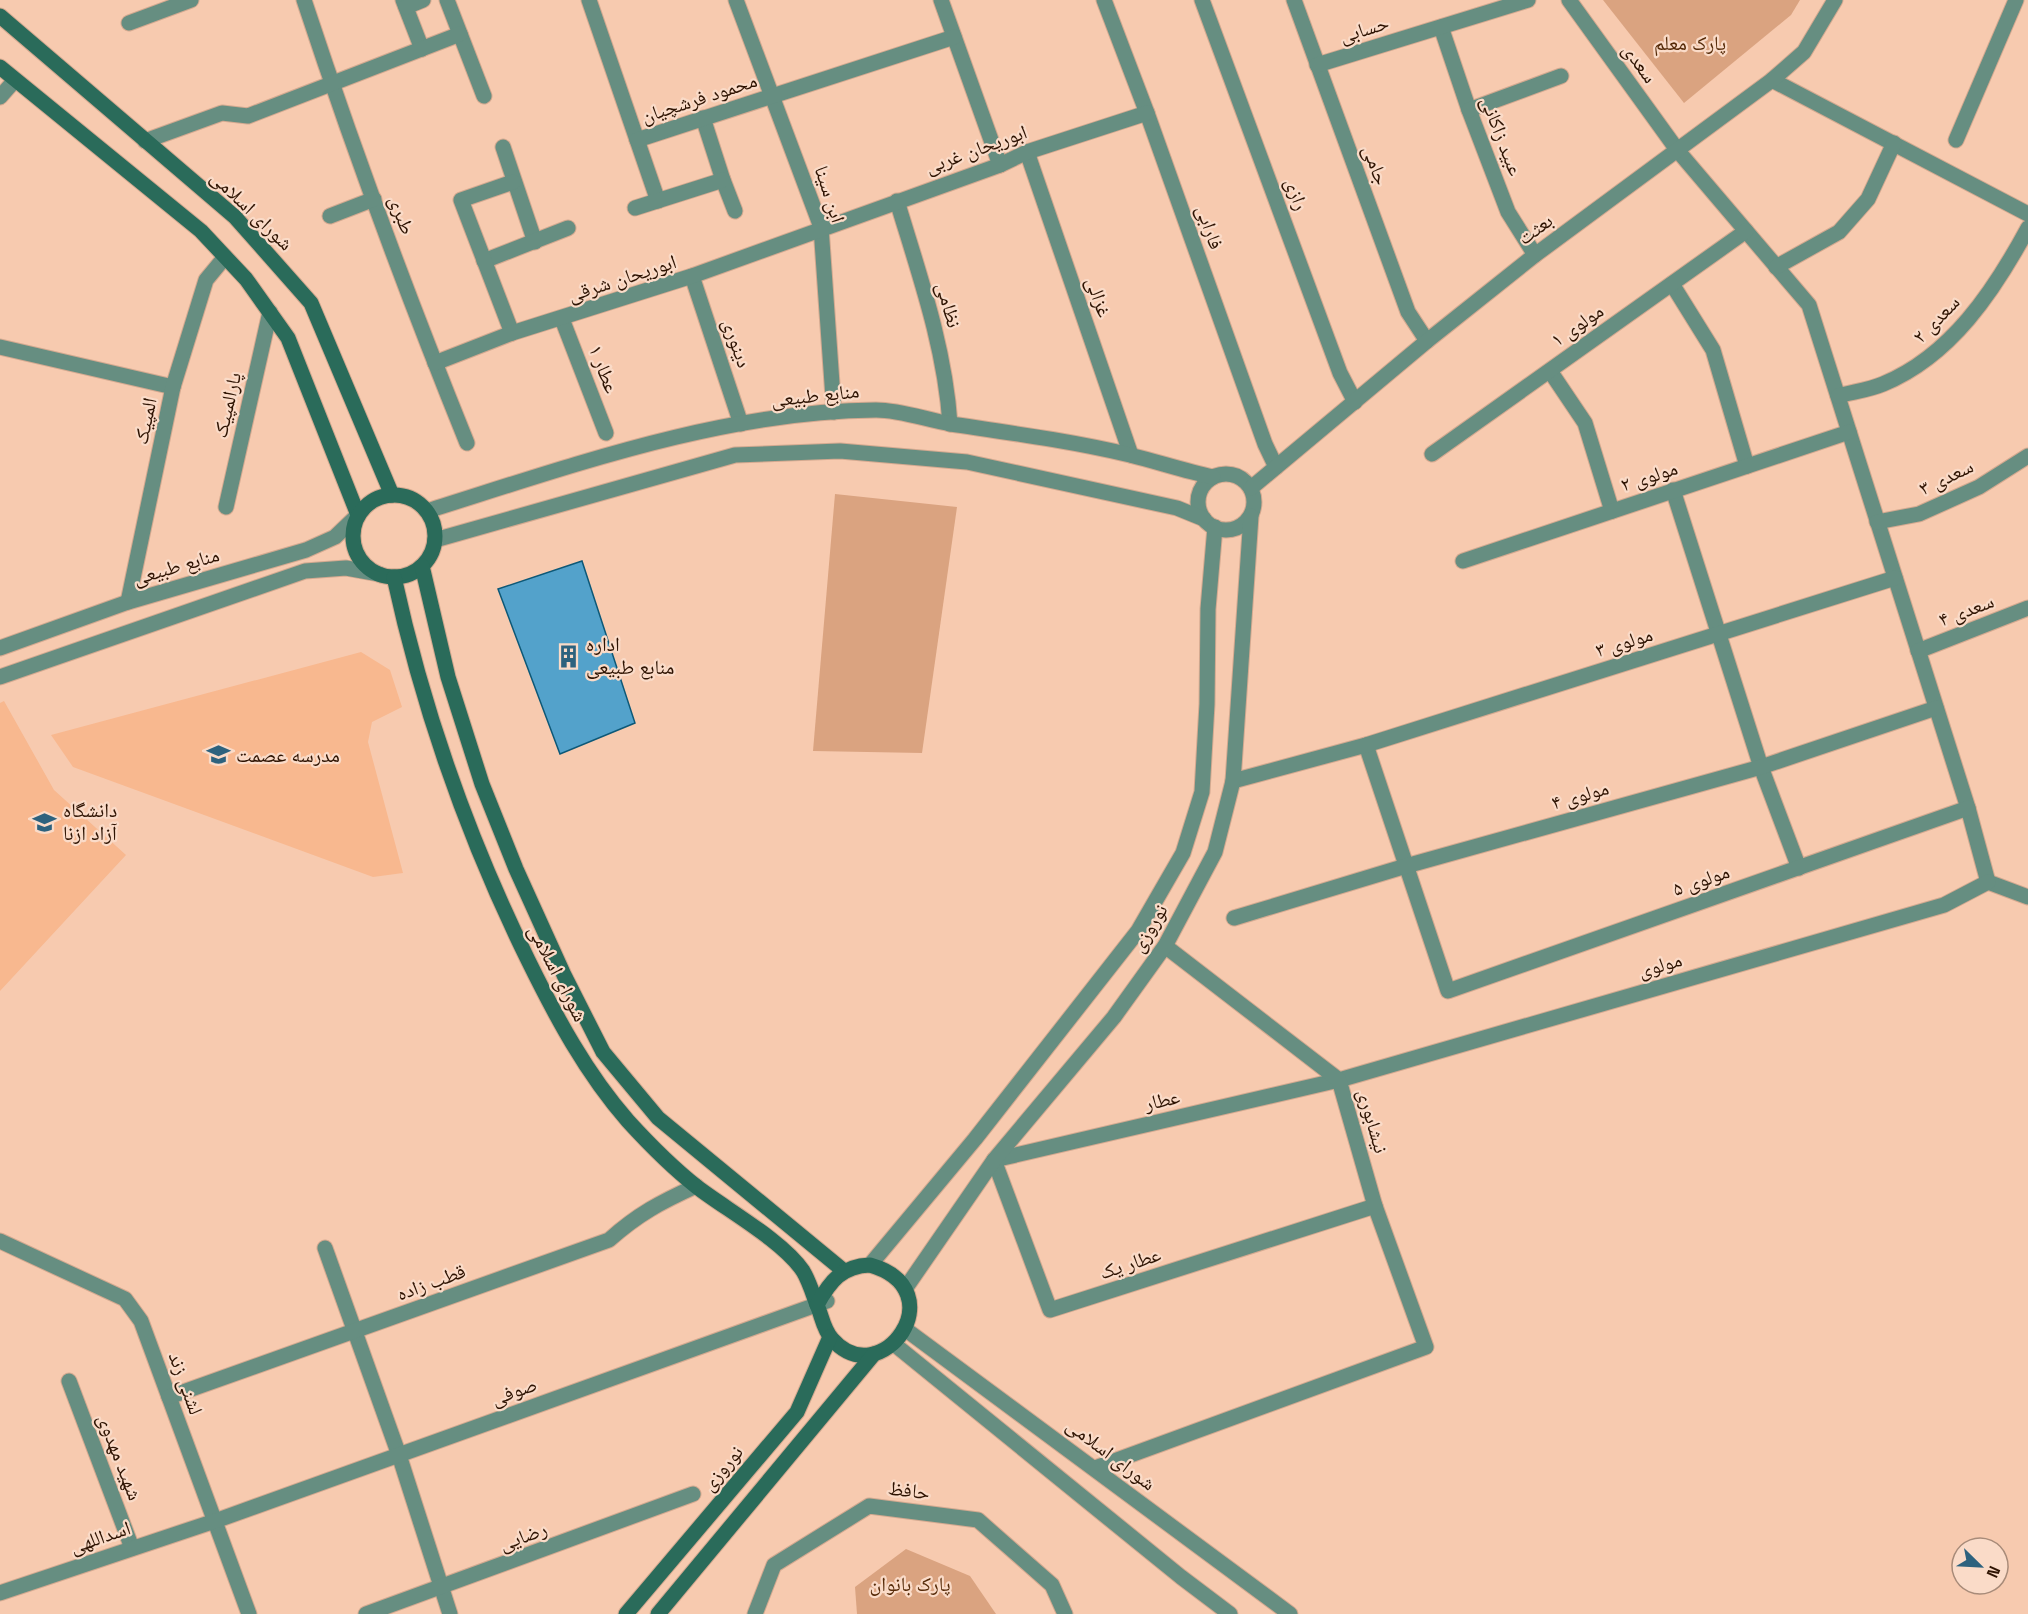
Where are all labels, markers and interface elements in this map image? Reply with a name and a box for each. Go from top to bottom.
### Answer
street label: حسابی [1336,9,1392,49]
park label: پارک معلم [1654,30,1726,57]
street label: سعدی [1617,38,1663,88]
street label: محمود فرشچیان [638,67,760,129]
street label: عبید زاکانی [1475,93,1529,179]
street label: ابوریحان غربی [921,119,1031,179]
street label: جامی [1357,141,1395,189]
street label: ابن سینا [809,162,851,226]
street label: شورای اسلامی [205,164,299,256]
street label: رازی [1279,174,1315,214]
street label: طبری [383,192,421,238]
street label: فارابی [1190,201,1230,253]
street label: بعثت [1512,207,1558,251]
street label: ابوریحان شرقی [564,248,680,308]
street label: غزالی [1080,273,1118,321]
street label: نظامی [930,279,968,331]
street label: سعدی ۲ [1907,289,1965,349]
street label: مولوی ۱ [1546,298,1608,352]
street label: دینوری [717,315,757,371]
street label: عطار ۱ [583,341,625,397]
street label: پارالمپیک [207,369,247,440]
street label: منابع طبیعی [770,377,860,413]
street label: المپیک [127,395,163,447]
street label: سعدی ۳ [1915,453,1977,501]
street label: مولوی ۲ [1617,455,1681,497]
street label: منابع طبیعی [130,541,222,591]
street label: سعدی ۴ [1935,588,1997,632]
street label: مولوی ۳ [1592,621,1656,663]
place label: اداره منابع طبیعی [586,631,674,680]
building icon: اداره منابع طبیعی [555,643,581,669]
school or university icon: مدرسه عصمت [205,742,231,768]
place label: مدرسه عصمت [236,742,340,768]
street label: مولوی ۴ [1548,774,1612,816]
place label: دانشگاه آزاد ازنا [63,797,118,846]
school or university icon: دانشگاه آزاد ازنا [32,809,58,835]
street label: مولوی ۵ [1669,858,1733,902]
street label: نوروزی [1124,899,1174,957]
street label: شورای اسلامی [522,920,594,1026]
street label: مولوی [1635,946,1685,984]
street label: عطار [1141,1083,1182,1117]
street label: نیشابوری [1351,1086,1395,1156]
street label: عطار یک [1096,1241,1164,1285]
street label: قطب زاده [393,1258,469,1306]
street label: لشنی زند [163,1348,209,1418]
street label: صوفی [487,1371,541,1411]
street label: شهید مهدوی [92,1410,148,1504]
street label: شورای اسلامی [1061,1412,1161,1496]
street label: نوروزی [695,1440,749,1496]
street label: حافظ [887,1475,932,1505]
street label: اسداللهی [66,1515,134,1559]
street label: رضایی [495,1515,551,1557]
north arrow [1950,1536,2010,1596]
text: N [1981,1563,2005,1581]
park label: پارک بانوان [869,1571,951,1597]

